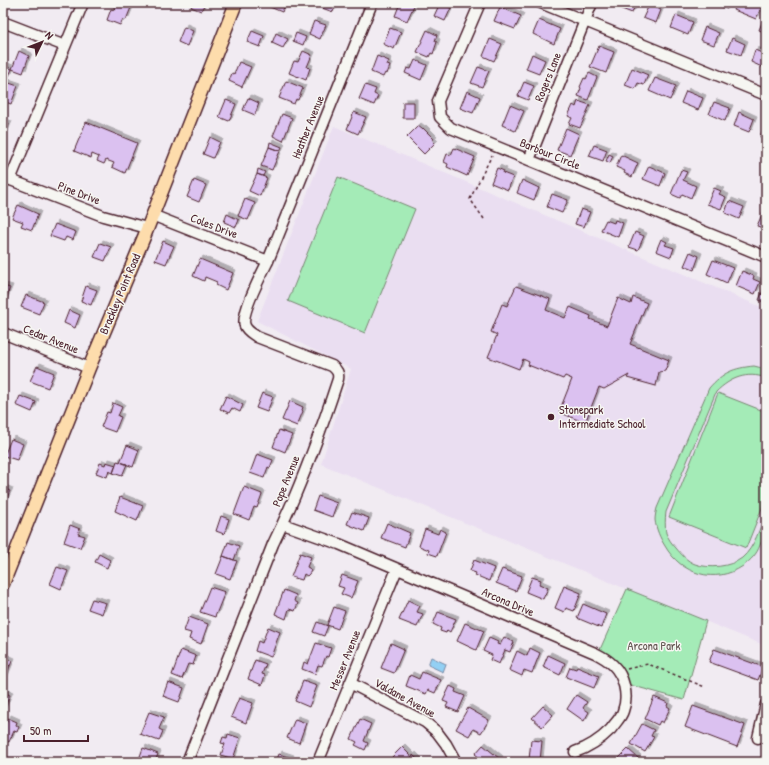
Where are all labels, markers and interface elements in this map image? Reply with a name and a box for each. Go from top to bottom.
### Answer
north arrow [22,22,62,62]
text: N [42,28,57,42]
street label: Rogers Lane [530,49,565,104]
street label: Heather Avenue [287,92,328,161]
street label: Barbour Circle [517,134,583,173]
street label: Pine Drive [56,177,103,208]
street label: Coles Drive [188,209,240,242]
street label: Brackley Point Road [95,251,144,337]
street label: Cedar Avenue [21,320,82,357]
place label: Stonepark Intermediate School [559,401,646,432]
marker: Stonepark Intermediate School [546,412,556,422]
street label: Pope Avenue [268,453,304,509]
street label: Arcona Drive [479,583,537,620]
street label: Messer Avenue [325,627,364,693]
park label: Arcona Park [628,637,680,654]
street label: Valdane Avenue [372,674,439,721]
scale bar [24,717,88,743]
text: 50 m [30,722,51,739]

